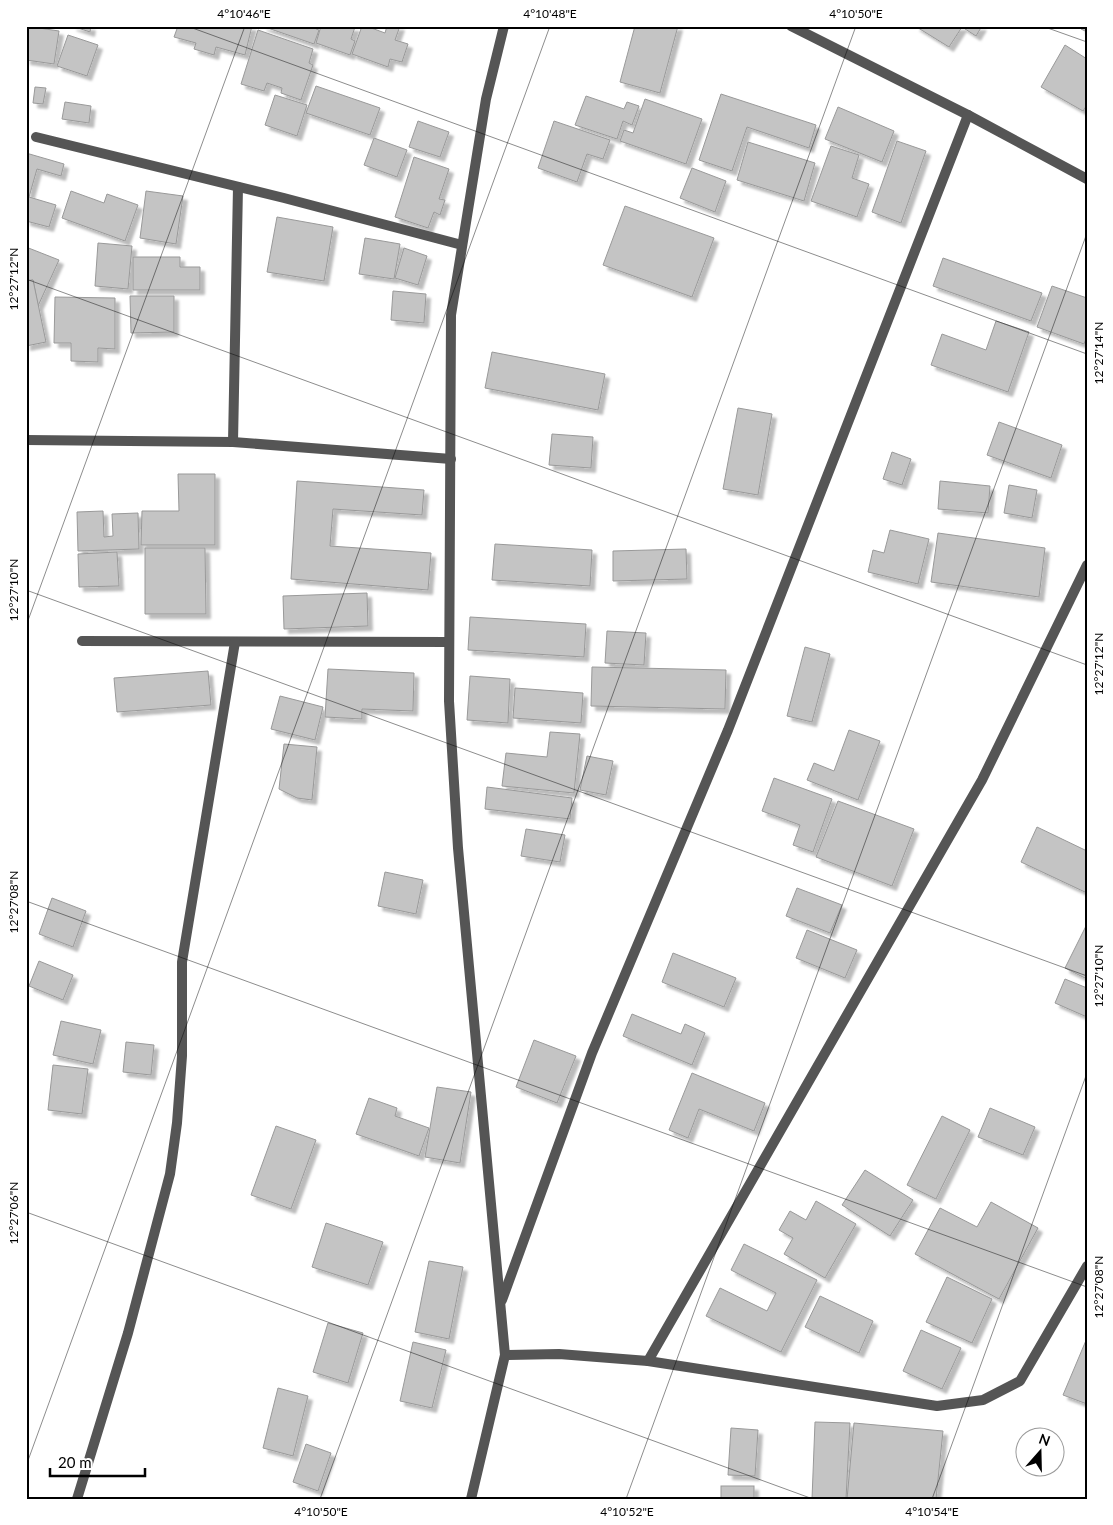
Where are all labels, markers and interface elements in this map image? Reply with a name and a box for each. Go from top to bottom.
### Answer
text: 4°10'46"E [217,6,271,21]
text: 4°10'48"E [523,6,577,21]
text: 4°10'50"E [829,6,883,21]
text: 12°27'12"N [6,248,21,310]
text: 12°27'14"N [1091,322,1106,384]
text: 12°27'10"N [6,559,21,621]
text: 12°27'12"N [1091,633,1106,695]
text: 12°27'08"N [6,871,21,933]
text: 12°27'10"N [1091,945,1106,1007]
text: 12°27'06"N [6,1182,21,1244]
text: 12°27'08"N [1091,1256,1106,1318]
north arrow [1016,1428,1066,1478]
text: N [1037,1429,1053,1449]
scale bar [50,1445,145,1477]
text: 20 m [58,1453,92,1471]
text: 4°10'50"E [294,1504,348,1519]
text: 4°10'52"E [600,1504,654,1519]
text: 4°10'54"E [905,1504,959,1519]

